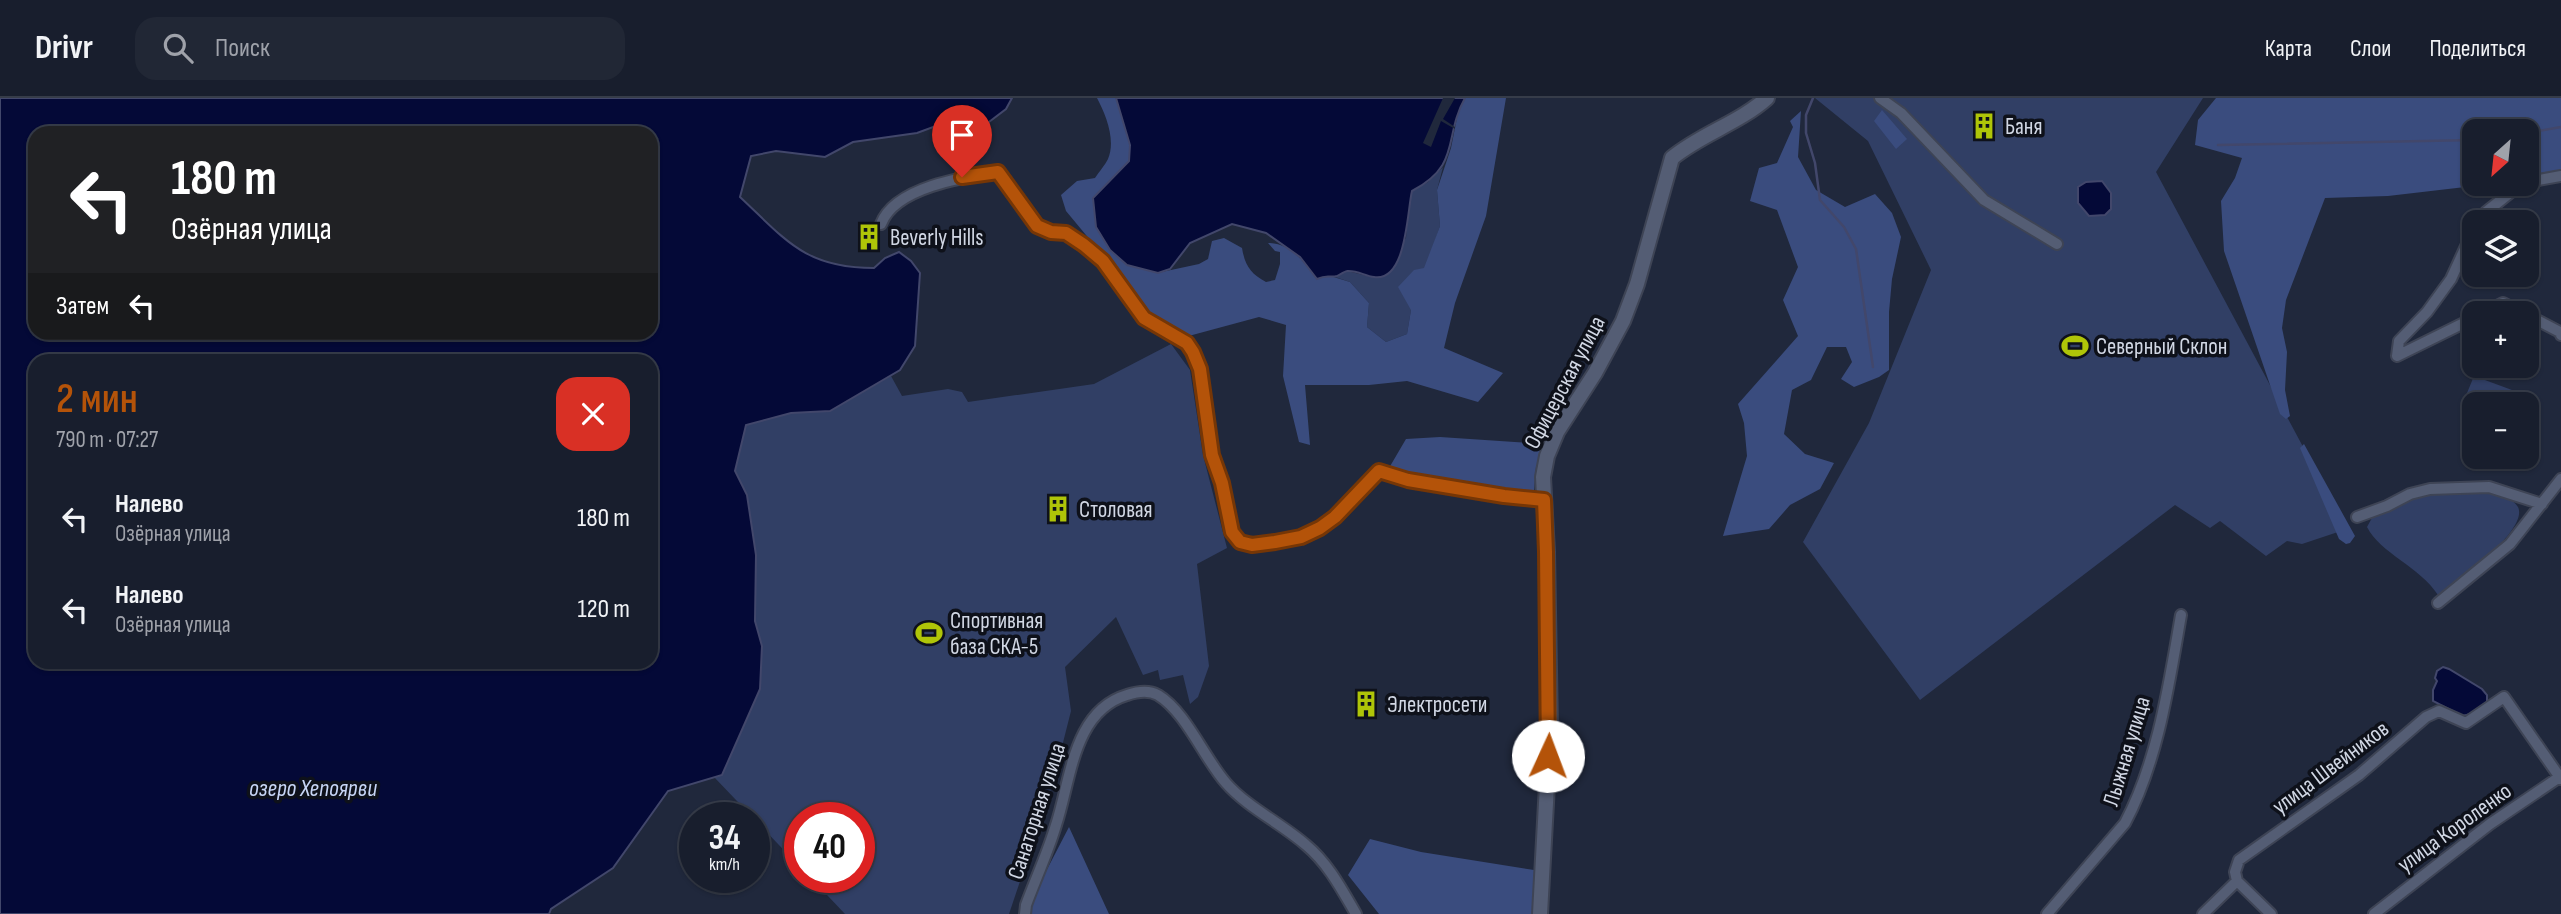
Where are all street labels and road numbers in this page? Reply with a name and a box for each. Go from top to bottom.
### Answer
street label: Офицерская улица [1518,311,1612,454]
street label: Лыжная улица [2097,693,2157,809]
street label: улица Швейников [2267,715,2394,821]
street label: Санаторная улица [1002,740,1072,883]
street label: улица Короленко [2392,777,2517,879]

